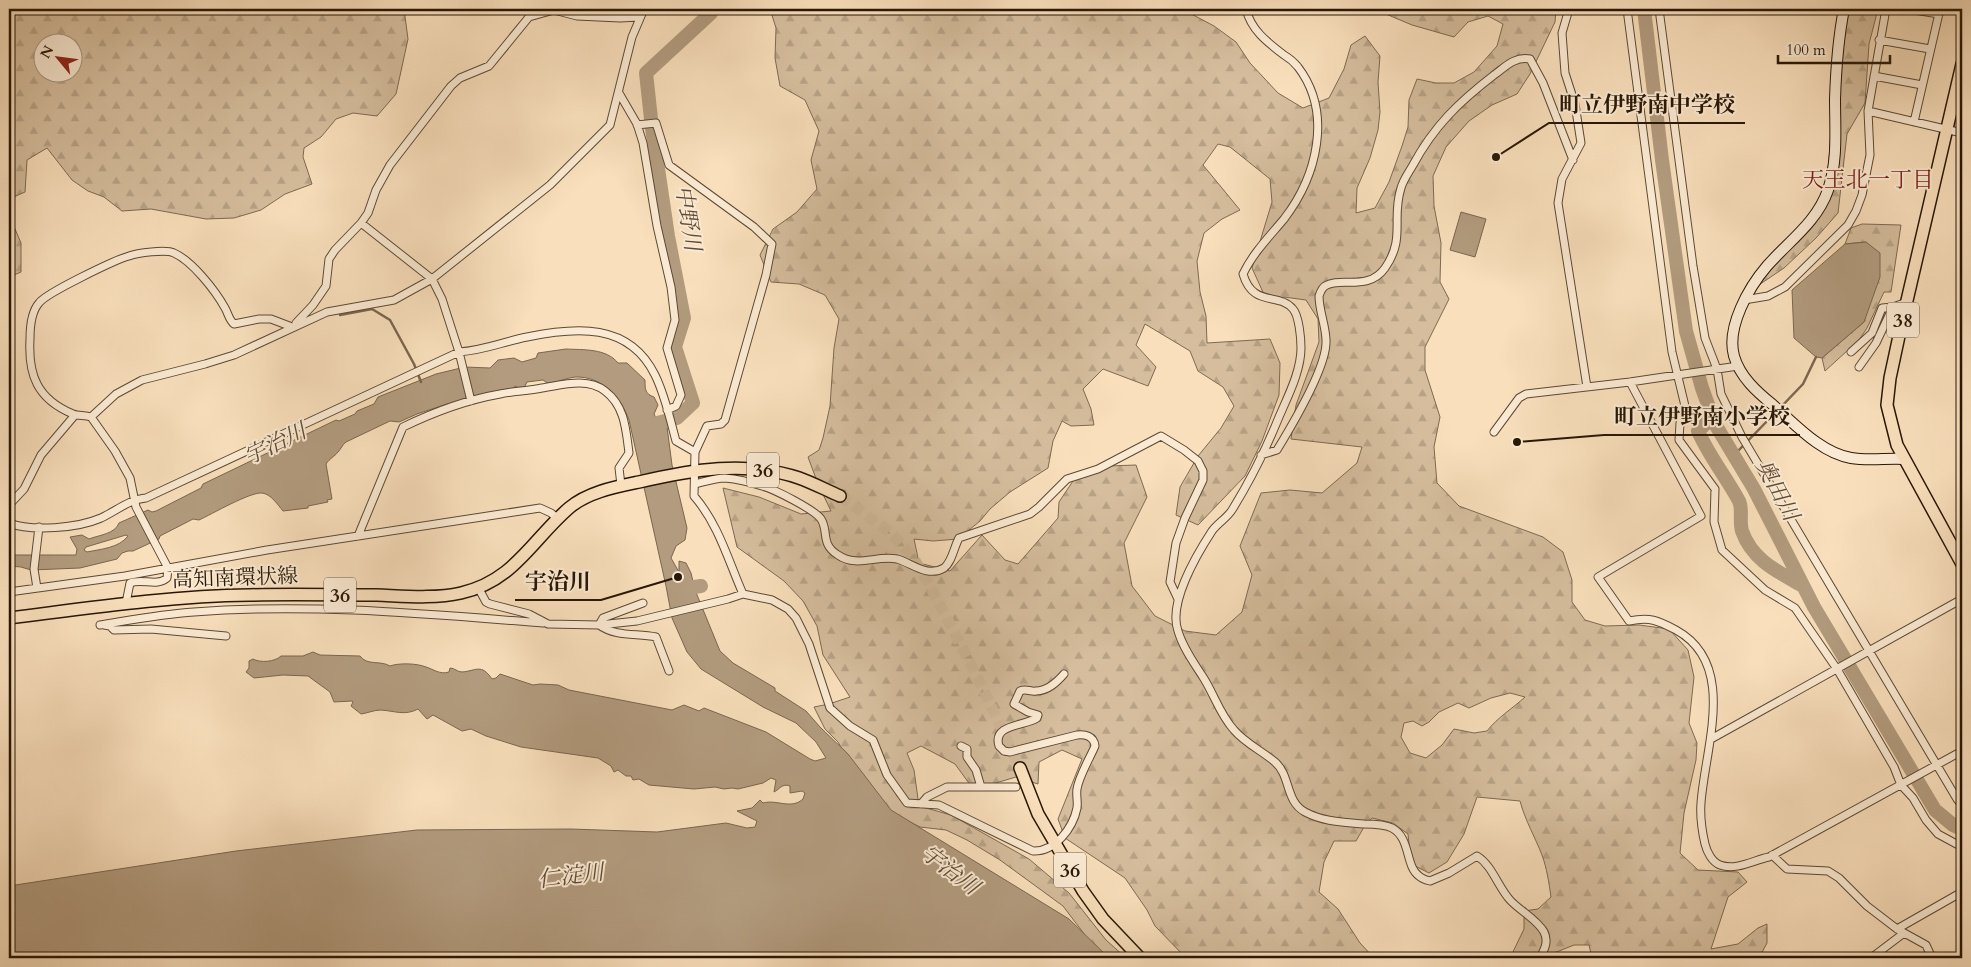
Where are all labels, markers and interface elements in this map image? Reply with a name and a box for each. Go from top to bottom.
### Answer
north arrow [32,32,82,82]
scale bar [1778,32,1891,64]
text: 100 m [1786,40,1826,60]
text: N [36,42,58,62]
callout: 町立伊野南中学校 [1549,86,1745,123]
text: 町立伊野南中学校 [1559,90,1735,120]
district label: 天王北一丁目 [1802,165,1934,195]
water label: 中野川 [668,183,708,255]
road number: 38 [1887,302,1919,338]
callout: 町立伊野南小学校 [1604,398,1800,435]
text: 町立伊野南小学校 [1614,402,1790,432]
water label: 宇治川 [239,415,313,472]
road number: 36 [747,452,779,488]
water label: 奥田川 [1748,454,1807,528]
street label: 高知南環状線 [172,561,298,595]
callout: 宇治川 [515,563,601,600]
text: 宇治川 [525,567,591,597]
road number: 36 [324,578,356,612]
water label: 宇治川 [915,838,987,903]
road number: 36 [1054,852,1086,888]
water label: 仁淀川 [536,857,608,895]

